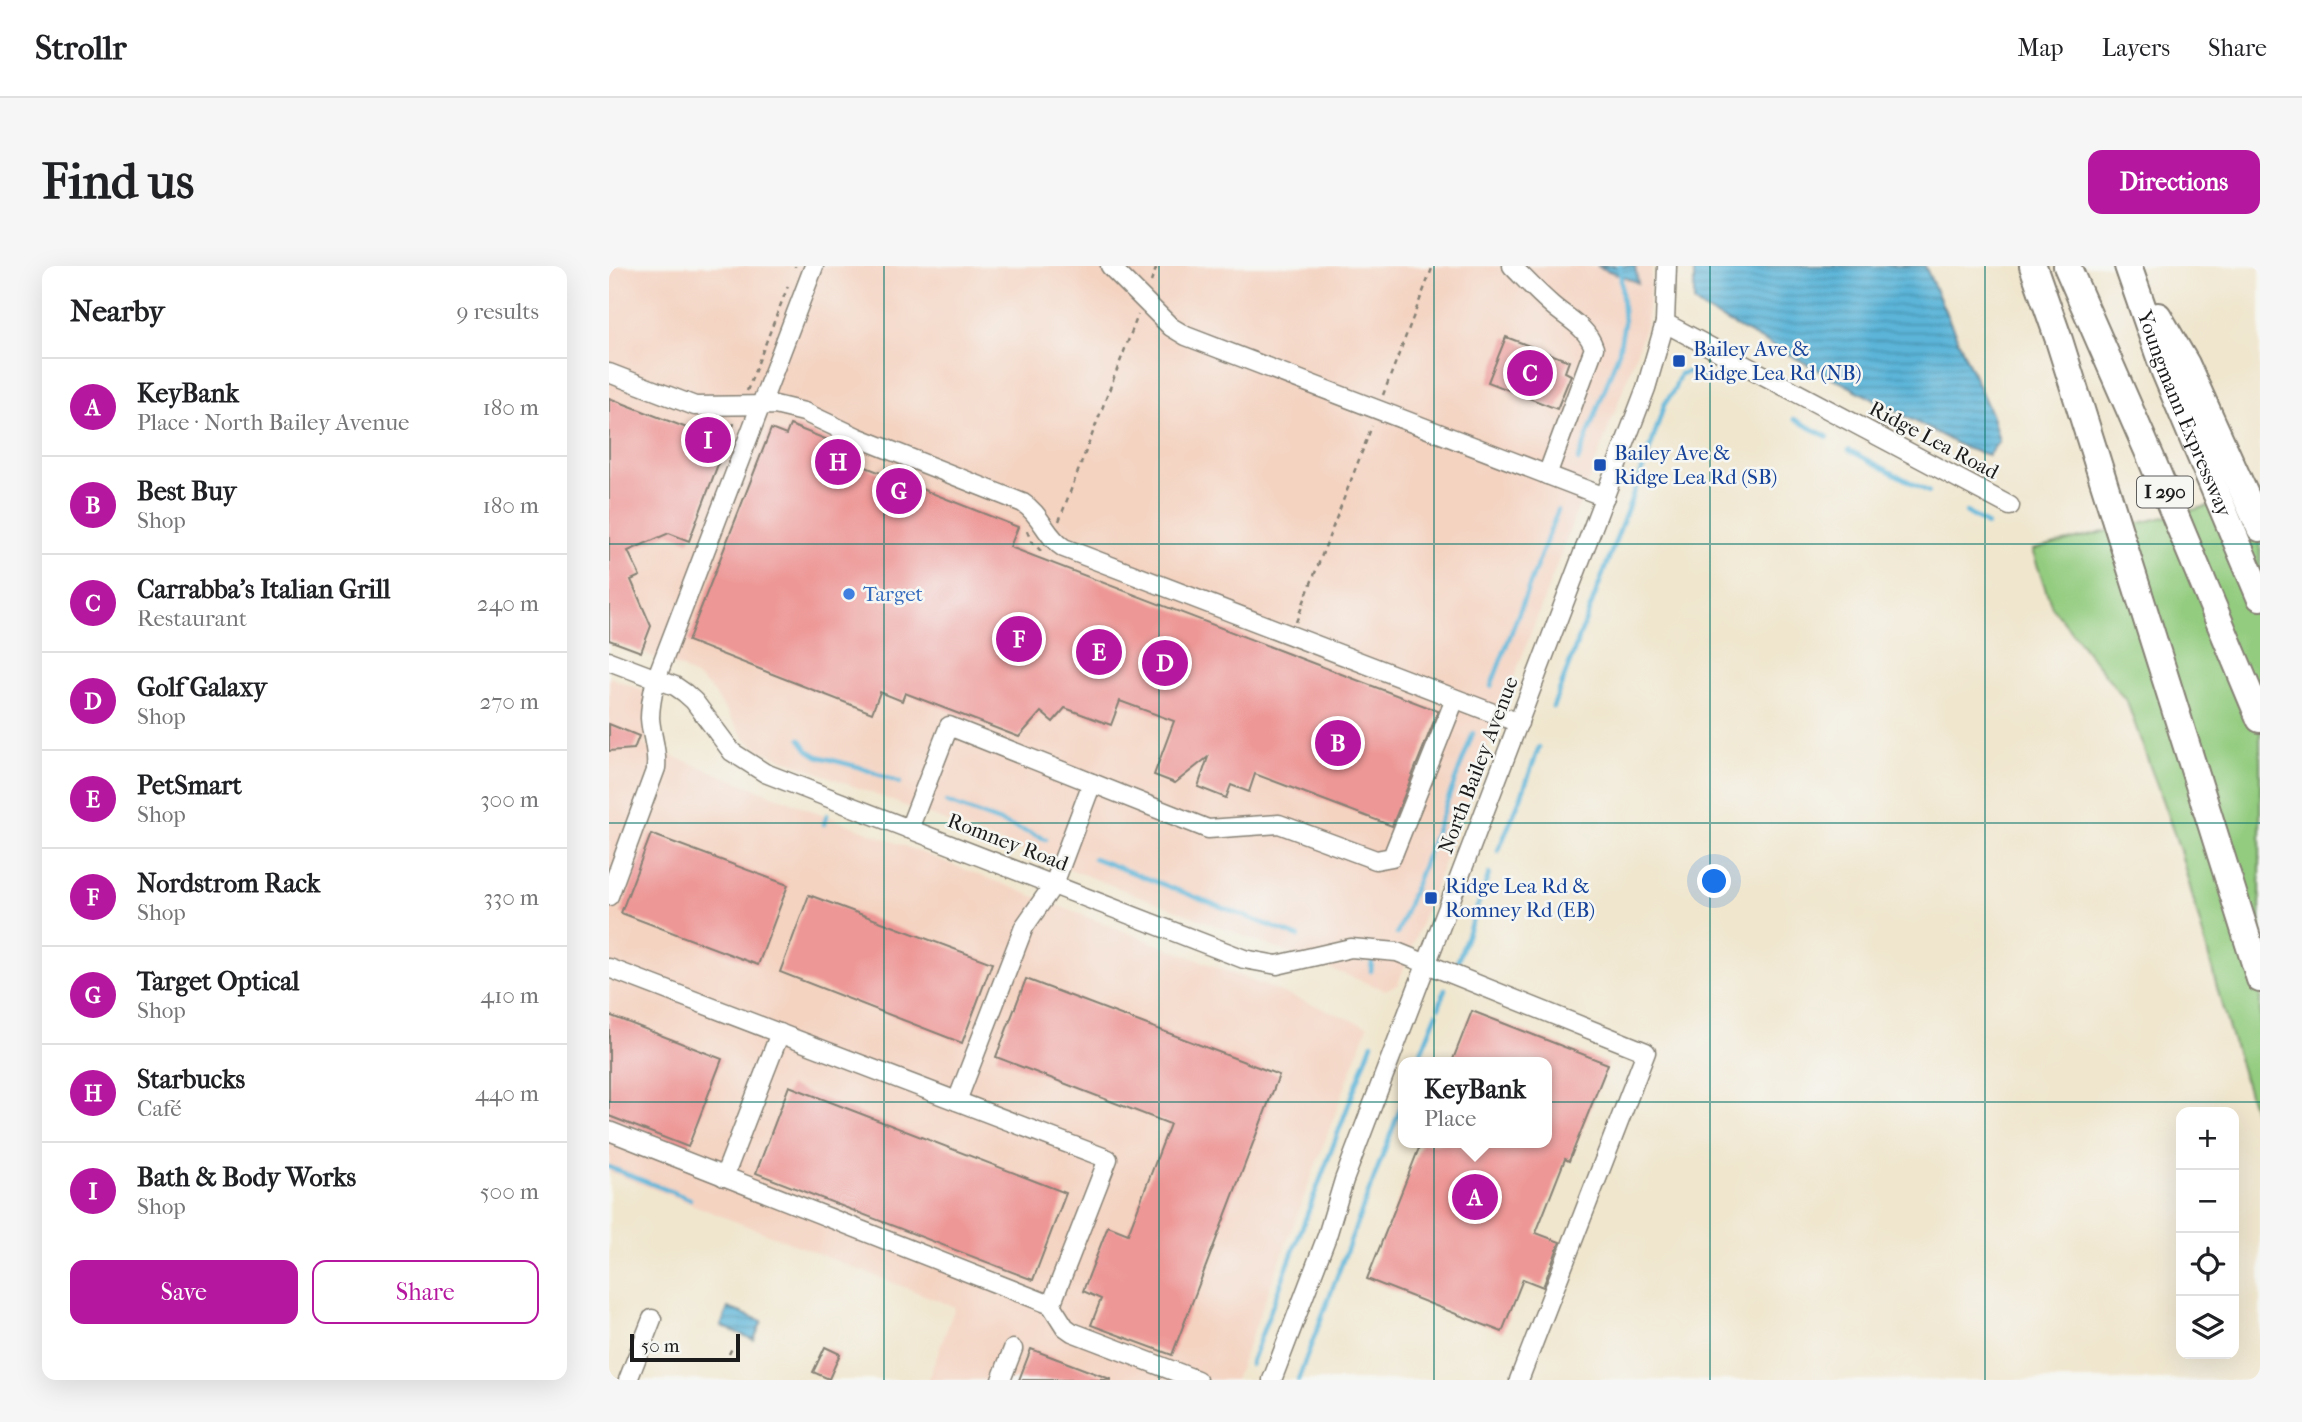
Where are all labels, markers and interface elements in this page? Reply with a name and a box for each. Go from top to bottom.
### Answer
text: Strollr [35,29,126,68]
text: Map [2018,34,2064,62]
text: Layers [2102,34,2170,62]
text: Share [2208,34,2267,62]
button: Directions [2088,150,2260,214]
text: Find us [42,153,194,211]
text: Nearby [70,294,165,329]
text: 9 results [457,298,539,325]
street label: Youngmann Expressway [2132,306,2237,521]
place label: Bailey Ave & Ridge Lea Rd (NB) [1693,337,1862,385]
pin: C [1507,347,1553,399]
marker: Bailey Ave & Ridge Lea Rd (NB) [1671,353,1687,369]
text: KeyBank [137,378,239,409]
text: A [86,394,100,421]
text: 180 m [482,394,539,421]
street label: Ridge Lea Road [1865,396,2003,484]
text: Place · North Bailey Avenue [137,409,409,436]
pin: I [685,414,731,466]
pin: H [815,436,861,488]
place label: Bailey Ave & Ridge Lea Rd (SB) [1614,441,1777,489]
marker: Bailey Ave & Ridge Lea Rd (SB) [1592,457,1608,473]
pin: G [876,465,922,517]
text: Best Buy [137,476,236,507]
road number: I 290 [2137,476,2193,508]
text: B [86,492,100,519]
text: 180 m [482,492,539,519]
text: Shop [137,507,186,534]
text: Carrabba's Italian Grill [137,574,390,605]
place label: Target [863,582,924,606]
marker: Target [841,586,857,602]
text: C [85,590,101,617]
text: 240 m [477,590,539,617]
text: Restaurant [137,605,247,632]
pin: F [996,613,1042,665]
pin: E [1076,626,1122,678]
pin: D [1142,637,1188,689]
text: Golf Galaxy [137,672,267,703]
street label: North Bailey Avenue [1433,673,1523,857]
text: D [84,688,102,715]
text: 270 m [479,688,539,715]
text: Shop [137,703,186,730]
pin: B [1315,717,1361,769]
text: PetSmart [137,770,242,801]
text: E [86,786,100,813]
text: 300 m [480,786,539,813]
text: Shop [137,801,186,828]
street label: Romney Road [944,808,1072,876]
your location [1697,864,1731,898]
text: Nordstrom Rack [137,868,320,899]
place label: Ridge Lea Rd & Romney Rd (EB) [1445,874,1595,922]
text: F [87,884,99,911]
text: 330 m [483,884,539,911]
marker: Ridge Lea Rd & Romney Rd (EB) [1423,890,1439,906]
text: Shop [137,899,186,926]
text: Target Optical [137,966,299,997]
text: G [85,982,101,1009]
text: 410 m [481,982,539,1009]
text: Shop [137,997,186,1024]
popup [1398,1057,1552,1148]
text: Starbucks [137,1064,245,1095]
text: KeyBank [1424,1074,1526,1105]
text: H [84,1080,102,1107]
text: 440 m [475,1080,539,1107]
text: Café [137,1095,182,1122]
text: Place [1424,1105,1476,1132]
map controls [2176,1107,2239,1359]
button: + [2176,1107,2239,1170]
text: Bath & Body Works [137,1162,356,1193]
button: − [2176,1170,2239,1233]
pin: A [1452,1171,1498,1223]
text: I [89,1178,97,1205]
text: 500 m [480,1178,539,1205]
text: Shop [137,1193,186,1220]
button: locate [2176,1233,2239,1296]
button: Save [70,1260,298,1324]
button: Share [312,1260,539,1324]
button: layers [2176,1296,2239,1359]
scale bar [630,1331,740,1363]
text: 50 m [641,1335,680,1357]

